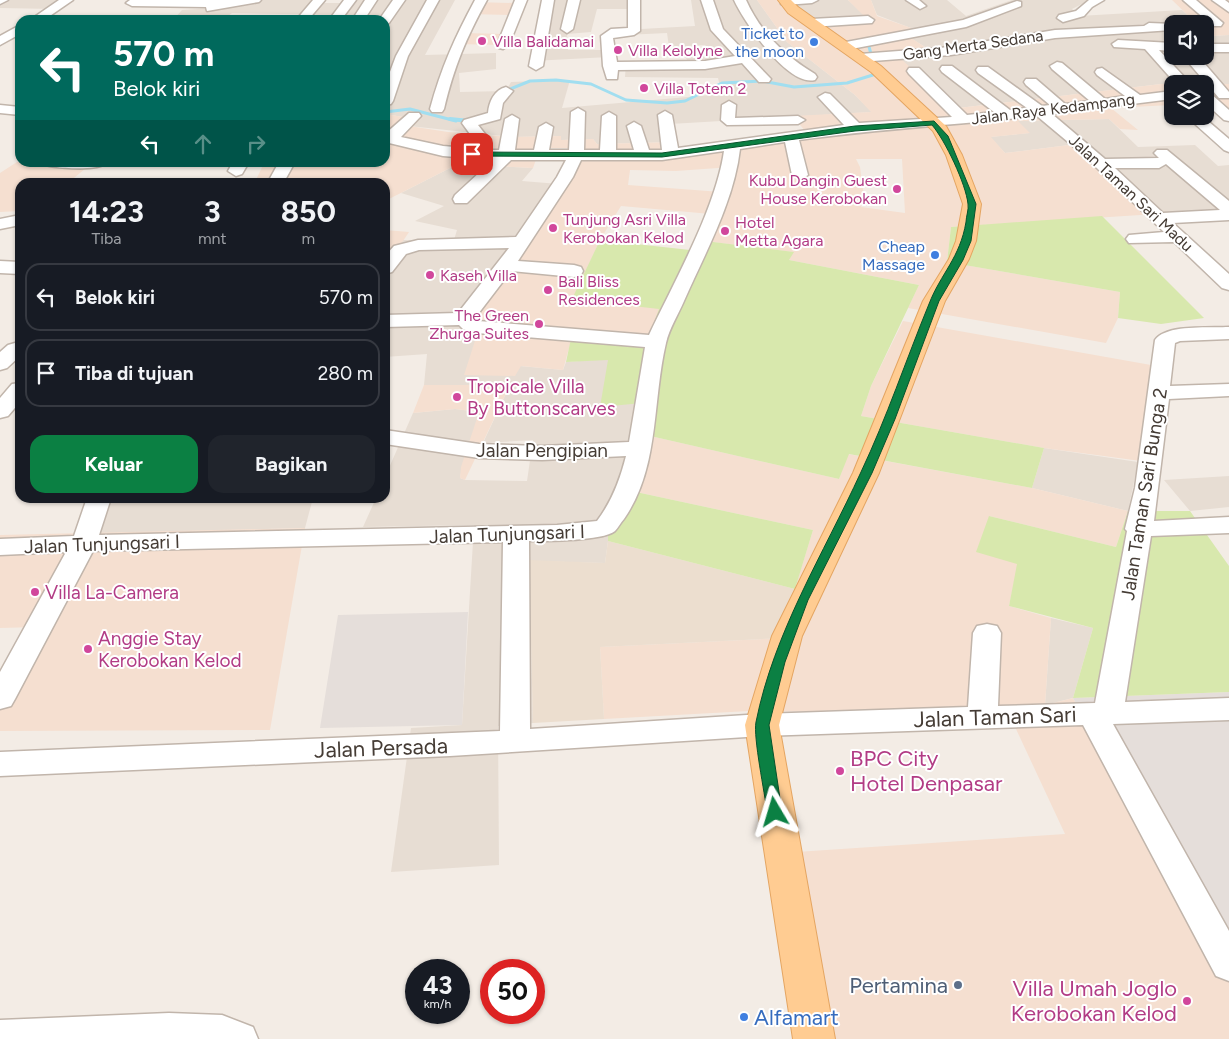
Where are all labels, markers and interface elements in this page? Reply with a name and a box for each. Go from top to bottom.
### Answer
map controls [1164,15,1214,125]
button: sound [1164,15,1214,65]
place label: Ticket to the moon [735,24,804,61]
street label: Gang Merta Sedana [902,26,1044,64]
place label: Villa Balidamai [492,32,594,51]
text: 570 m [113,33,214,75]
icon: left [30,35,95,100]
marker: Villa Balidamai [476,35,488,47]
marker: Ticket to the moon [808,36,820,48]
place label: Villa Kelolyne [628,41,723,60]
marker: Villa Kelolyne [612,44,624,56]
text: Belok kiri [113,75,200,102]
button: layers [1164,75,1214,125]
place label: Villa Totem 2 [654,79,746,98]
marker: Villa Totem 2 [638,82,650,94]
street label: Jalan Raya Kedampang [970,90,1136,128]
icon: left [136,130,164,158]
icon: ahead [189,130,217,158]
icon: right [242,130,270,158]
street label: Jalan Taman Sari Madu [1065,131,1197,255]
pin [451,133,493,175]
icon: arrive [458,140,486,168]
place label: Kubu Dangin Guest House Kerobokan [749,171,887,208]
marker: Kubu Dangin Guest House Kerobokan [891,183,903,195]
text: 14:23 [69,193,144,230]
text: 3 [204,193,221,230]
text: 850 [281,193,336,230]
place label: Tunjung Asri Villa Kerobokan Kelod [563,210,686,247]
place label: Hotel Metta Agara [735,213,823,250]
marker: Tunjung Asri Villa Kerobokan Kelod [547,222,559,234]
marker: Hotel Metta Agara [719,225,731,237]
text: Tiba [91,229,122,248]
text: mnt [198,229,227,248]
text: m [301,229,315,248]
place label: Cheap Massage [862,237,925,274]
marker: Cheap Massage [929,249,941,261]
place label: Kaseh Villa [440,266,517,285]
marker: Kaseh Villa [424,269,436,281]
place label: Bali Bliss Residences [558,272,640,309]
icon: left [32,283,60,311]
marker: Bali Bliss Residences [542,284,554,296]
text: Belok kiri [75,286,155,309]
text: 570 m [319,286,373,309]
place label: The Green Zhurga Suites [429,306,529,343]
marker: The Green Zhurga Suites [533,318,545,330]
icon: arrive [32,359,60,387]
text: Tiba di tujuan [75,362,194,385]
text: 280 m [318,362,373,385]
place label: Tropicale Villa By Buttonscarves [467,375,616,420]
street label: Jalan Taman Sari Bunga 2 [1116,386,1172,602]
marker: Tropicale Villa By Buttonscarves [451,391,463,403]
button: Keluar [30,435,198,493]
button: Bagikan [208,435,375,493]
street label: Jalan Pengipian [476,439,608,462]
street label: Jalan Tunjungsari I [429,520,585,548]
street label: Jalan Tunjungsari I [24,530,180,558]
place label: Villa La-Camera [45,581,179,604]
marker: Villa La-Camera [29,586,41,598]
place label: Anggie Stay Kerobokan Kelod [98,627,242,672]
marker: Anggie Stay Kerobokan Kelod [82,643,94,655]
street label: Jalan Taman Sari [913,701,1077,733]
street label: Jalan Persada [314,732,448,764]
place label: BPC City Hotel Denpasar [850,745,1003,797]
marker: BPC City Hotel Denpasar [834,765,846,777]
position arrow [748,785,800,837]
speed limit sign: 50 [480,959,545,1024]
text: 43 [423,970,452,1000]
place label: Pertamina [849,972,948,999]
place label: Villa Umah Joglo Kerobokan Kelod [1011,975,1177,1027]
marker: Pertamina [952,979,964,991]
marker: Villa Umah Joglo Kerobokan Kelod [1181,995,1193,1007]
text: km/h [424,997,451,1011]
place label: Alfamart [754,1004,839,1031]
marker: Alfamart [738,1011,750,1023]

